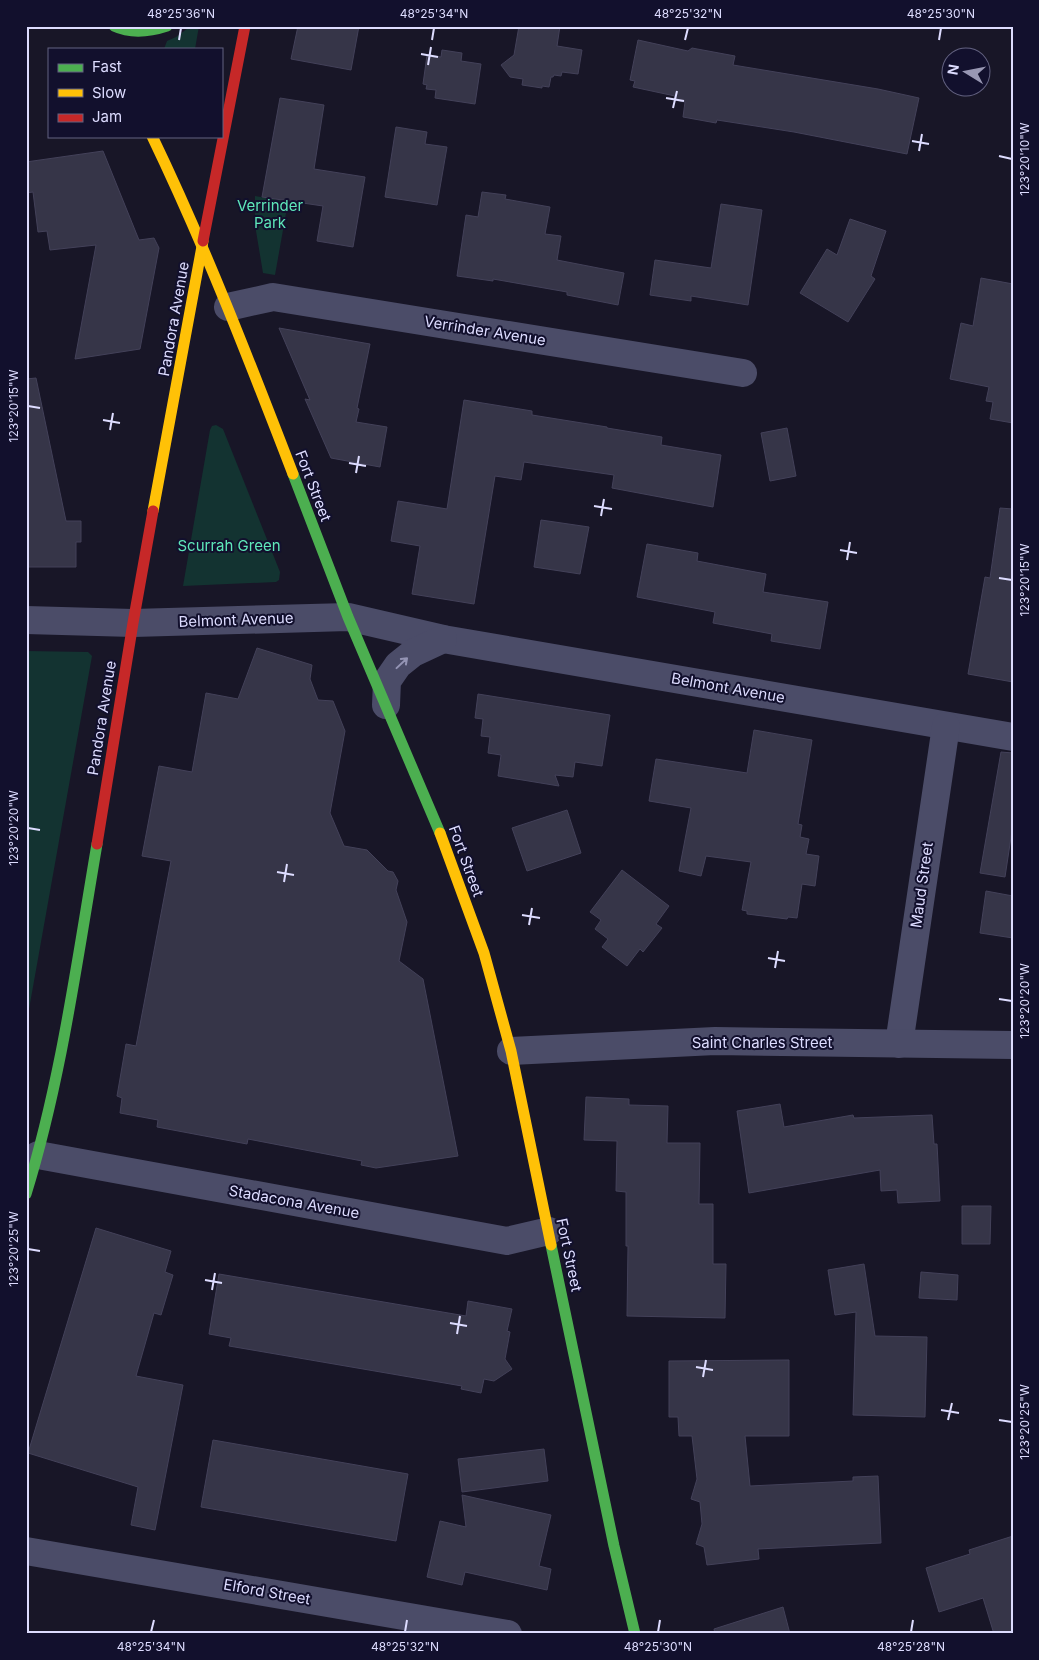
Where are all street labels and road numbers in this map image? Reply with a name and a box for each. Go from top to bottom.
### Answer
street label: Pandora Avenue [154,260,193,378]
street label: Verrinder Avenue [423,311,547,350]
street label: Fort Street [291,448,336,524]
street label: Belmont Avenue [178,608,294,631]
street label: Pandora Avenue [83,659,120,777]
street label: Belmont Avenue [670,668,786,707]
street label: Fort Street [445,823,488,899]
street label: Maud Street [906,841,937,929]
street label: Saint Charles Street [692,1033,832,1052]
street label: Stadacona Avenue [227,1181,361,1222]
street label: Fort Street [552,1216,587,1293]
street label: Elford Street [222,1575,312,1609]

